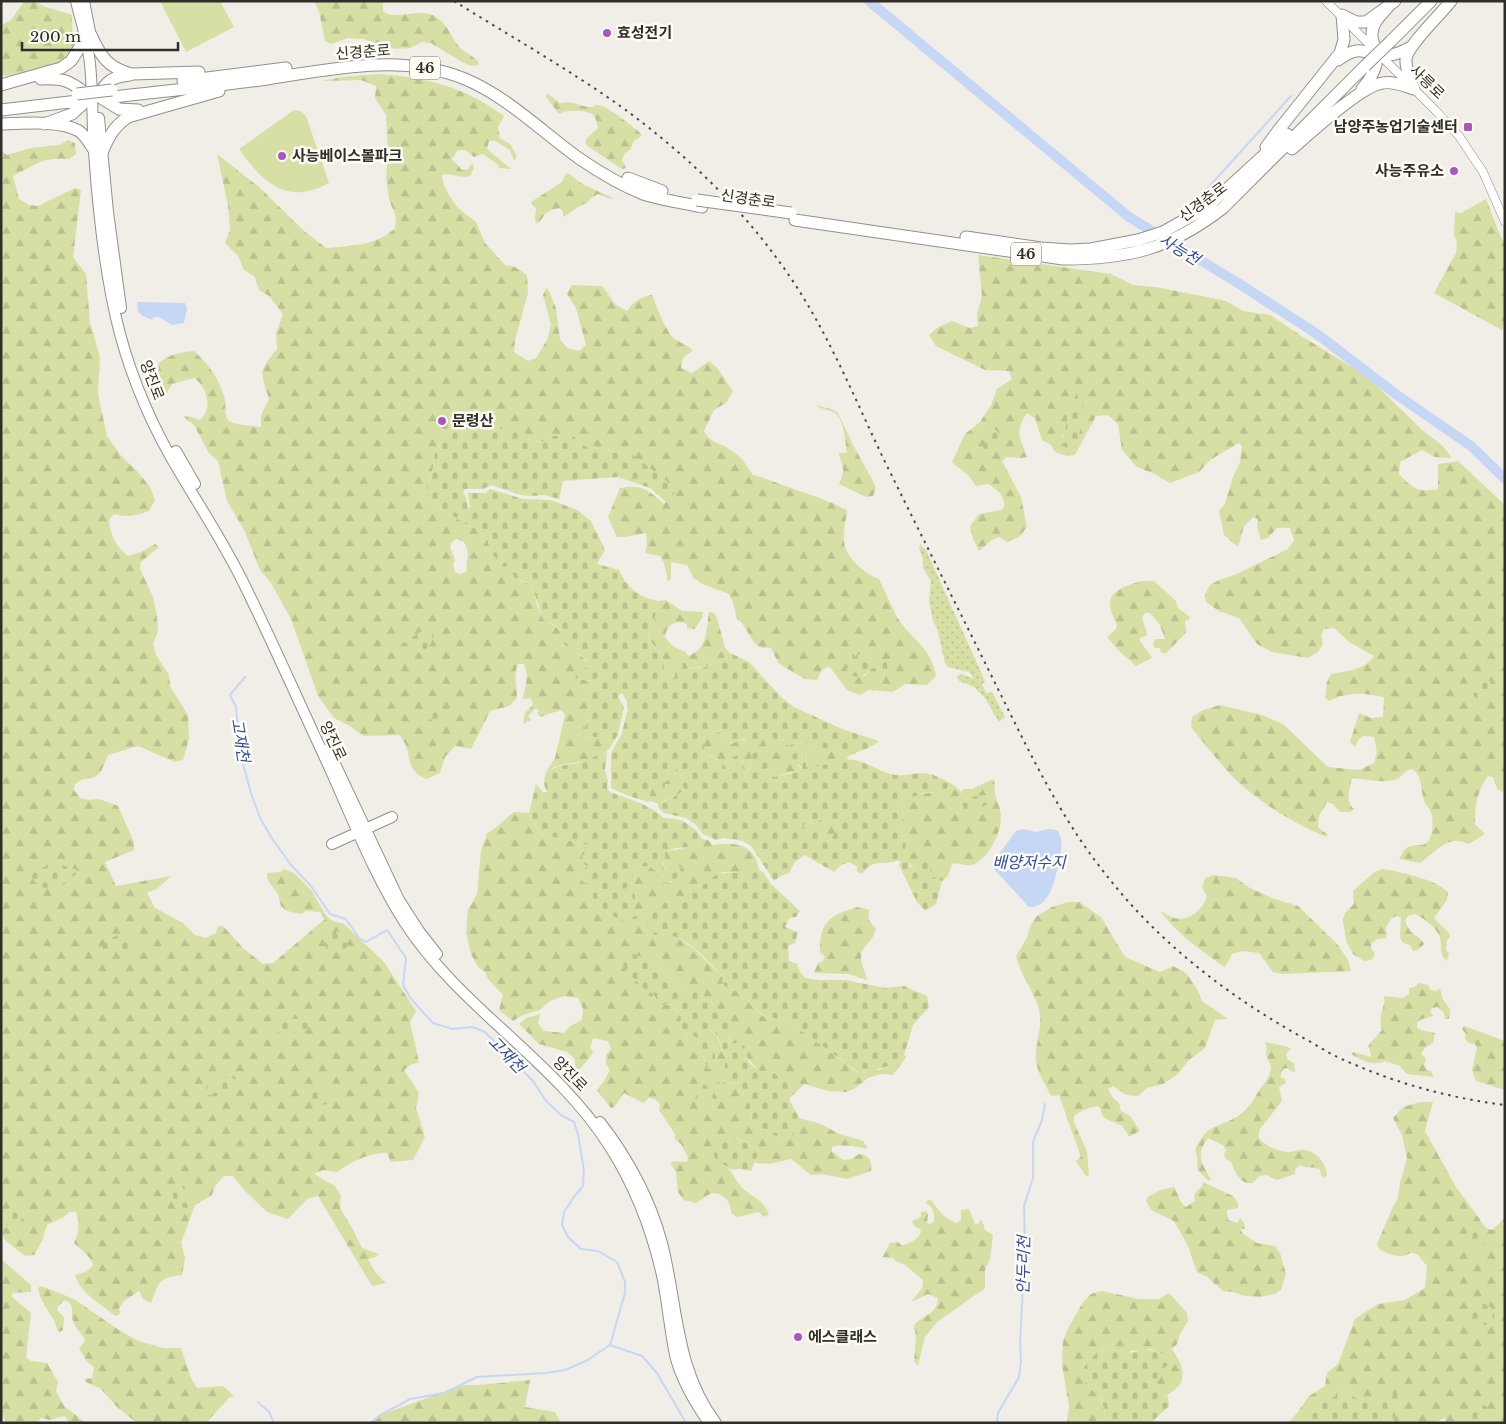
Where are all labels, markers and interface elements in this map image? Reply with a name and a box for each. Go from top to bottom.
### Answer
scale bar [22,20,179,52]
place label: 효성전기 [617,23,672,42]
text: 200 m [30,27,81,46]
marker: 효성전기 [601,27,613,39]
street label: 신경춘로 [335,40,391,63]
road number: 46 [410,56,440,80]
street label: 사릉로 [1406,60,1449,103]
place label: 남양주농업기술센터 [1334,117,1458,136]
marker: 남양주농업기술센터 [1462,121,1474,133]
place label: 사능베이스볼파크 [292,146,403,165]
marker: 사능베이스볼파크 [276,150,288,162]
place label: 사능주유소 [1375,161,1444,180]
marker: 사능주유소 [1448,165,1460,177]
street label: 신경춘로 [1175,177,1230,226]
street label: 신경춘로 [719,185,777,212]
water label: 사능천 [1156,229,1206,270]
road number: 46 [1011,242,1041,266]
street label: 양진로 [136,357,169,403]
place label: 문령산 [452,411,494,430]
marker: 문령산 [436,415,448,427]
water label: 고재천 [228,717,255,766]
street label: 양진로 [316,718,351,764]
water label: 배양저수지 [992,852,1067,872]
water label: 고재천 [484,1031,531,1078]
street label: 양진로 [549,1052,592,1095]
water label: 안두리천 [1012,1233,1034,1295]
place label: 에스클래스 [808,1327,877,1346]
marker: 에스클래스 [792,1331,804,1343]

